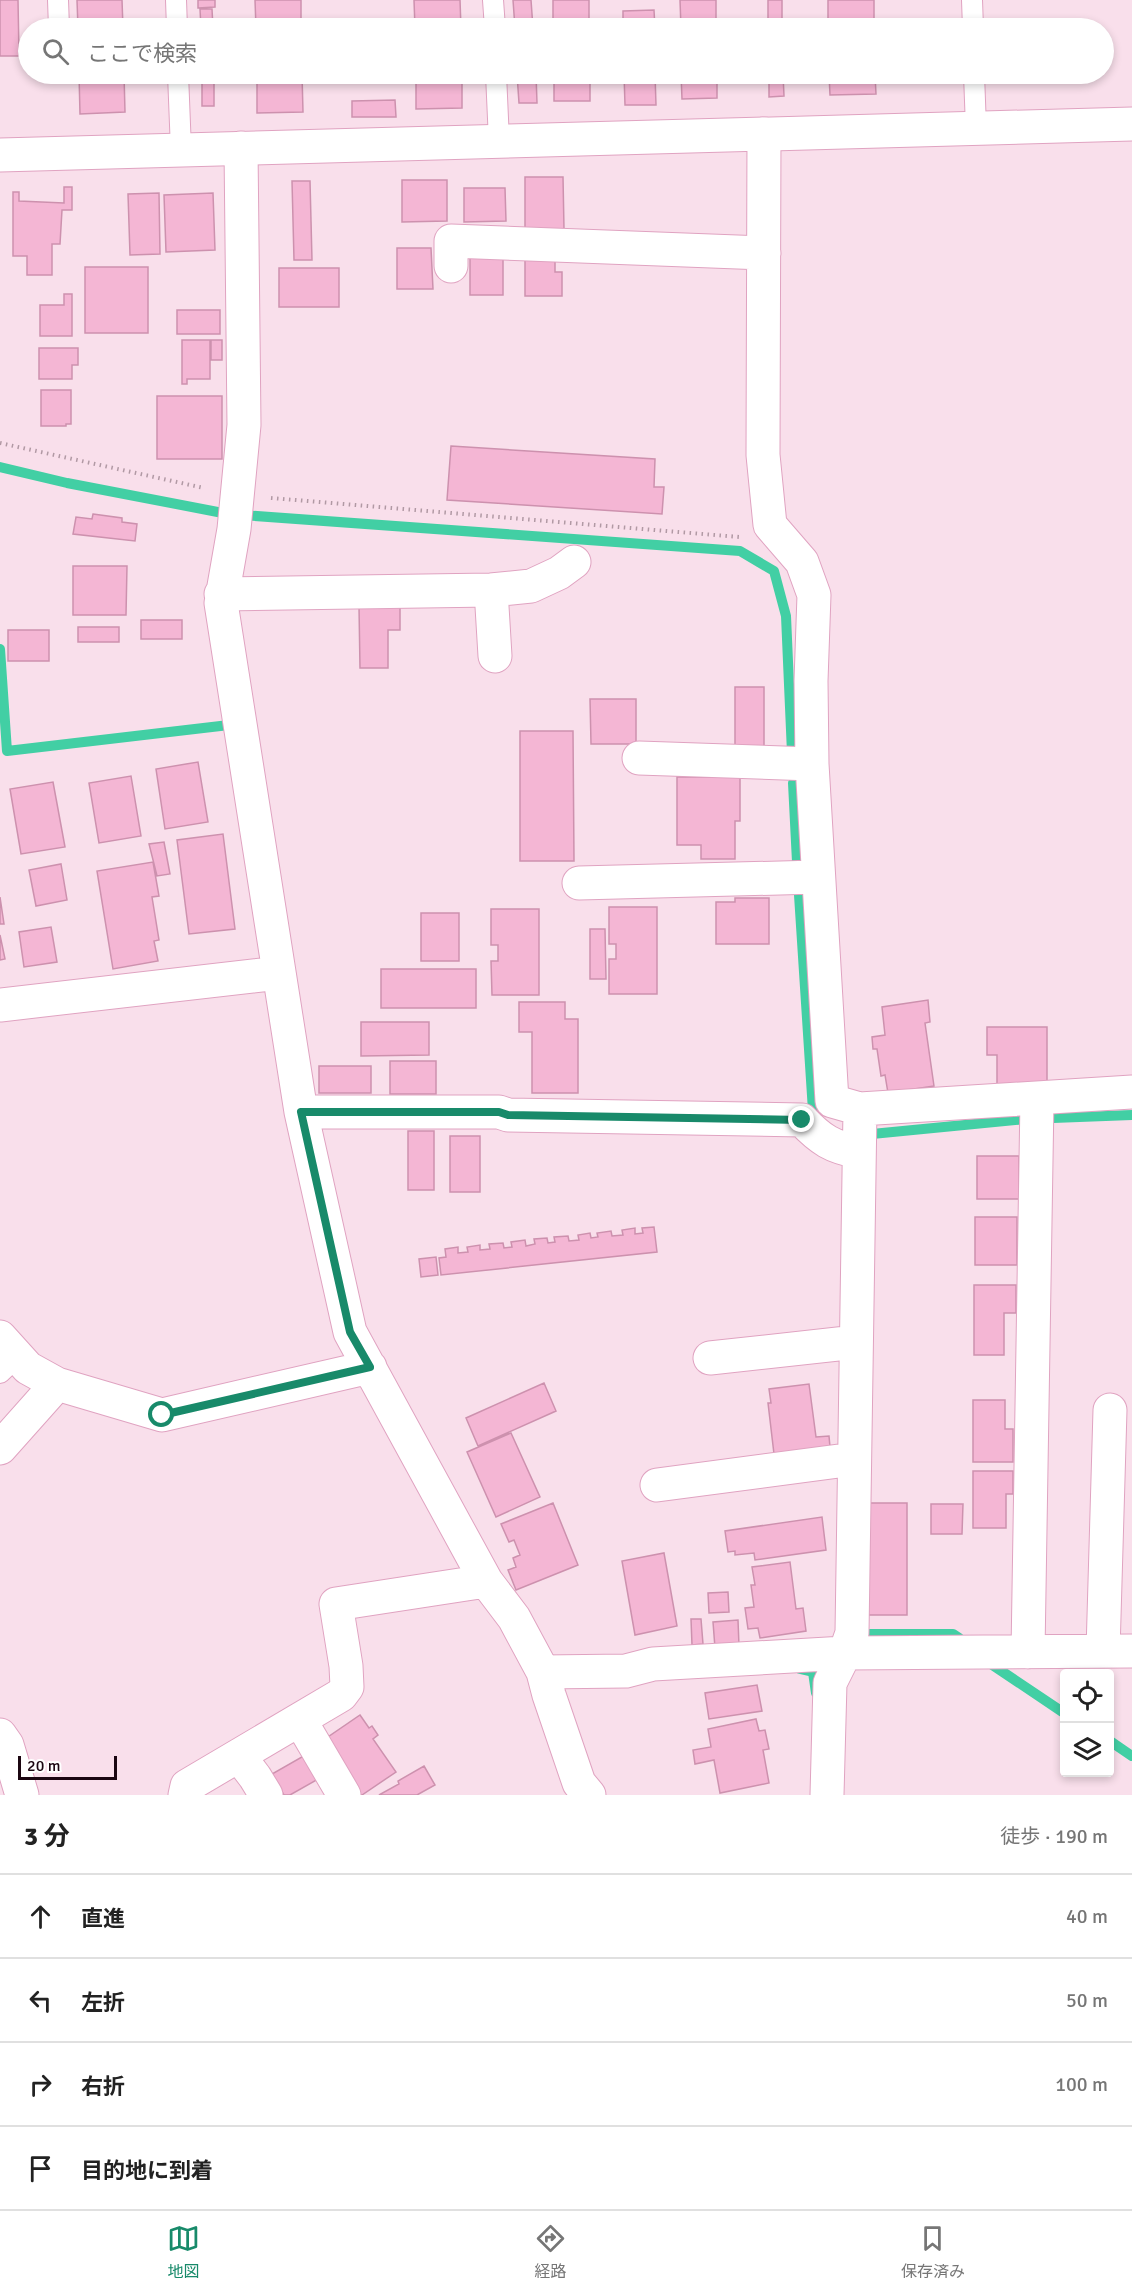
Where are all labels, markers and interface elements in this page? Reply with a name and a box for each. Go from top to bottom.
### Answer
search box [18,18,1114,84]
icon: search [39,35,72,68]
text: ここで検索 [87,40,197,67]
route end [788,1106,814,1132]
route start [148,1401,174,1427]
map controls [1060,1669,1114,1777]
button: locate [1060,1669,1114,1723]
button: layers [1060,1723,1114,1777]
scale bar [18,1753,117,1780]
text: 20 m [27,1756,61,1776]
text: 3 分 [24,1821,70,1853]
text: 徒歩 · 190 m [1000,1824,1108,1849]
icon: ahead [24,1900,57,1933]
text: 40 m [1066,1904,1108,1929]
text: 直進 [81,1905,125,1932]
icon: left [24,1984,57,2017]
text: 50 m [1066,1988,1108,2013]
text: 左折 [81,1989,125,2016]
icon: right [24,2068,57,2101]
text: 100 m [1055,2072,1108,2097]
text: 右折 [81,2073,125,2100]
icon: arrive [24,2152,57,2185]
text: 目的地に到着 [81,2157,213,2184]
tab: 地図 [167,2222,200,2282]
tab: 経路 [534,2222,567,2282]
tab: 保存済み [901,2222,965,2282]

